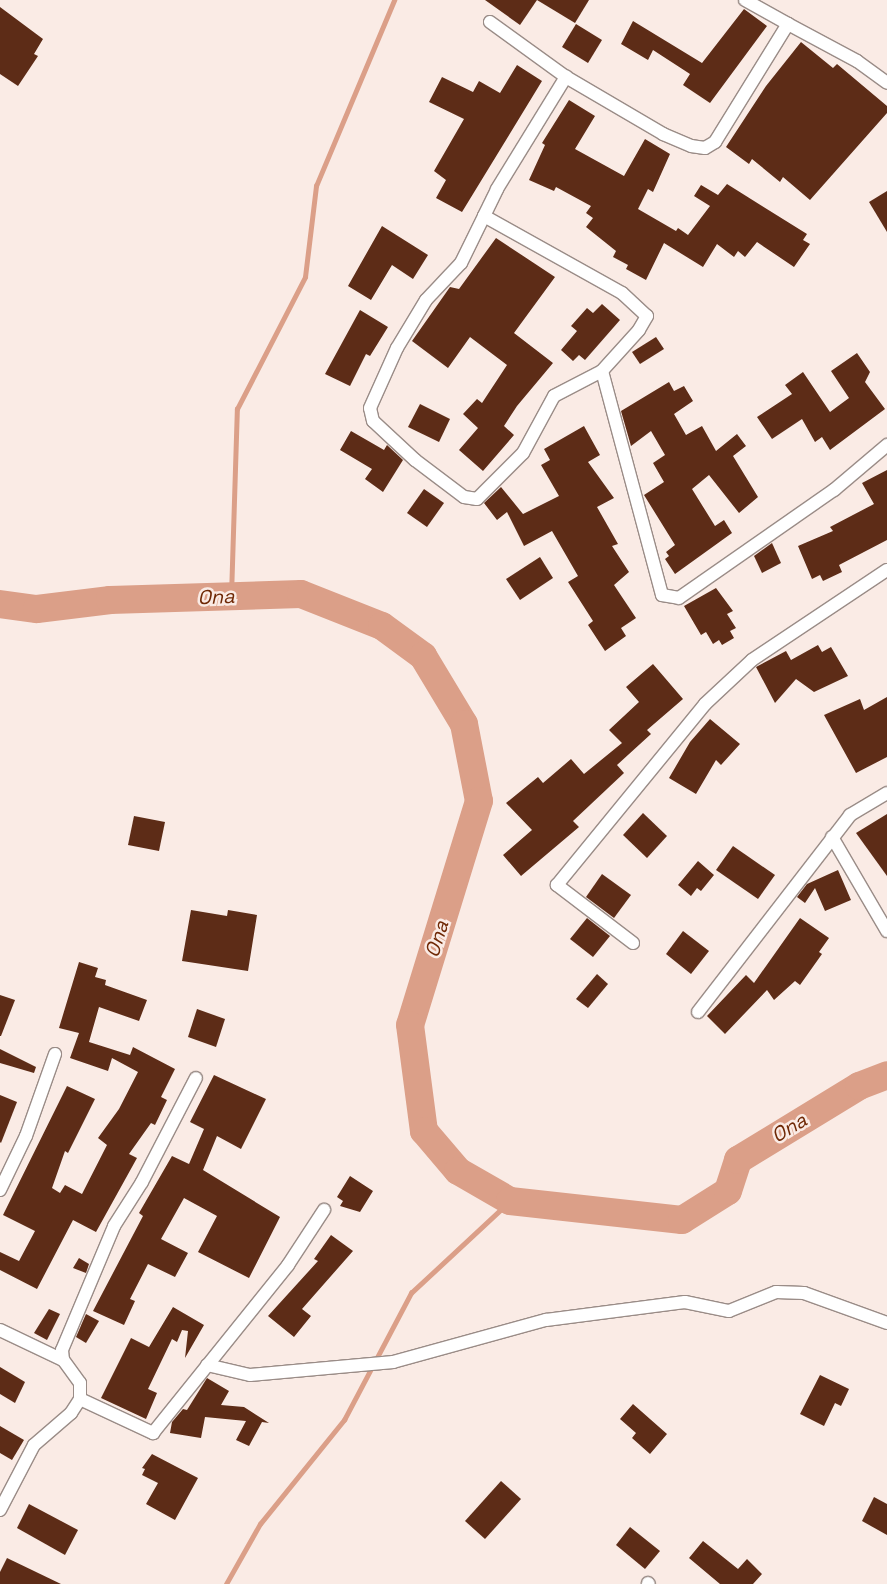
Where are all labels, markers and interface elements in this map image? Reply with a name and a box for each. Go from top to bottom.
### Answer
water label: Ona [197,584,235,610]
water label: Ona [420,918,454,960]
water label: Ona [767,1108,811,1148]

